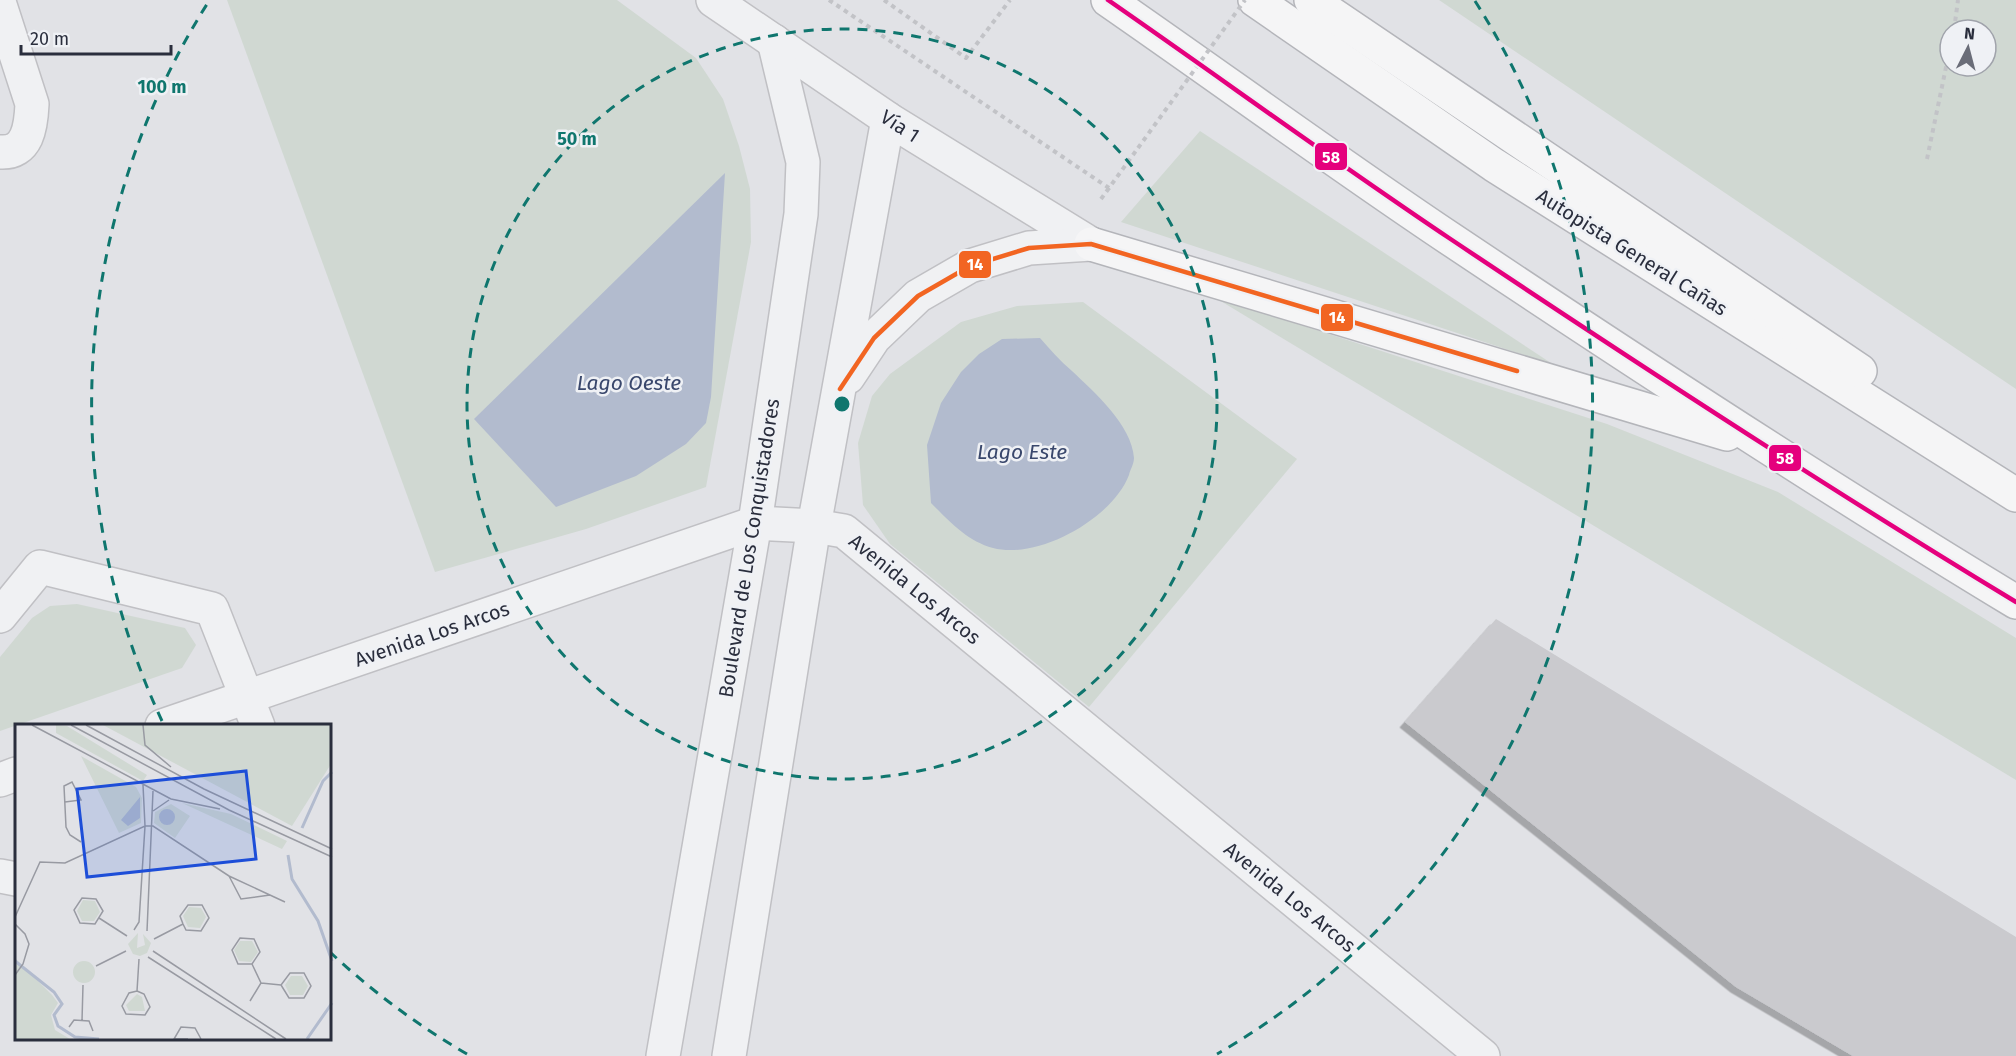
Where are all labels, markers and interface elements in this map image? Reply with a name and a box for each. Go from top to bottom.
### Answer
scale bar [21,18,171,56]
north arrow [1938,18,1998,78]
text: N [1963,24,1976,44]
text: 20 m [30,28,69,50]
text: 100 m [138,76,186,98]
street label: Vía 1 [876,105,924,147]
text: 50 m [557,128,597,150]
line badge: 58 [1314,142,1348,171]
text: 58 [1322,148,1340,167]
street label: Autopista General Cañas [1532,183,1732,321]
line badge: 14 [958,250,992,279]
text: 14 [967,255,983,274]
line badge: 14 [1320,303,1354,332]
text: 14 [1329,308,1345,327]
water label: Lago Oeste [577,370,681,396]
centre of rings [832,394,852,414]
street label: Boulevard de Los Conquistadores [713,397,785,699]
water label: Lago Este [977,439,1067,465]
line badge: 58 [1768,444,1802,472]
text: 58 [1776,449,1794,468]
street label: Avenida Los Arcos [844,529,986,649]
street label: Avenida Los Arcos [351,596,513,672]
inset map [15,724,332,1041]
street label: Avenida Los Arcos [1219,837,1361,957]

